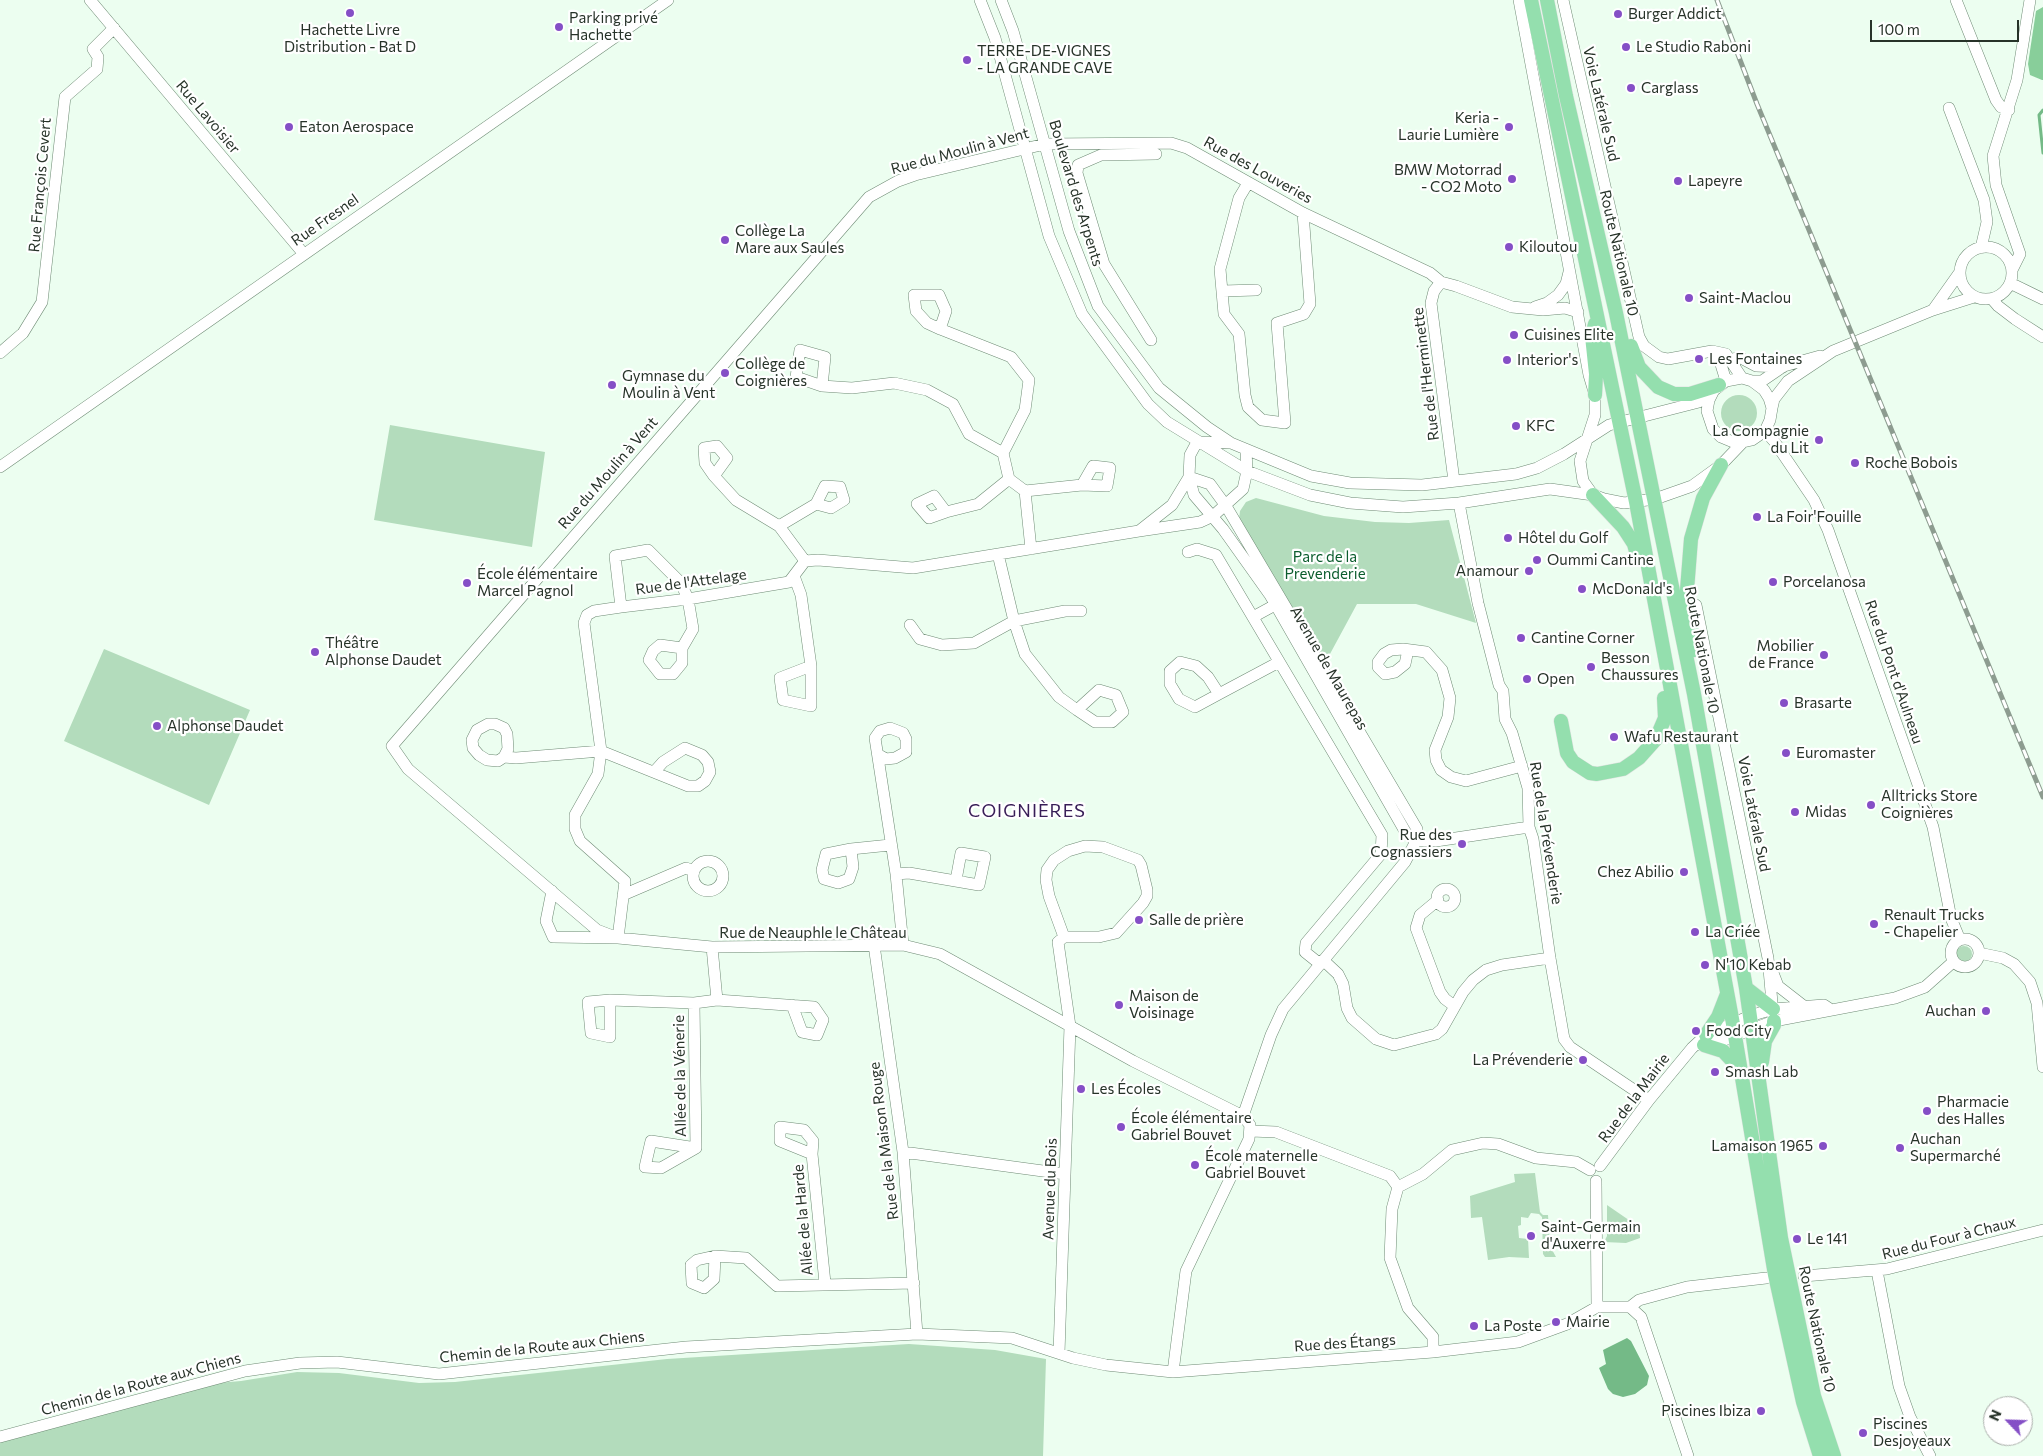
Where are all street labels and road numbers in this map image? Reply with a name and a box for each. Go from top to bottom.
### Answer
street label: Voie Latérale Sud [1579,45,1623,163]
street label: Rue Lavoisier [172,77,244,157]
street label: Rue François Cevert [25,117,55,253]
street label: Boulevard des Arpents [1045,118,1107,268]
street label: Rue du Moulin à Vent [889,124,1031,178]
street label: Rue des Louveries [1201,133,1315,207]
street label: Route Nationale 10 [1596,188,1642,318]
street label: Rue Fresnel [288,190,362,250]
street label: Rue de l'Herminette [1409,306,1443,442]
street label: Rue du Moulin à Vent [554,413,662,533]
street label: Rue de l'Attelage [634,565,748,599]
street label: Route Nationale 10 [1681,585,1723,715]
street label: Rue du Pont d'Aulneau [1861,598,1927,746]
street label: Avenue de Maurepas [1286,603,1372,733]
street label: Voie Latérale Sud [1734,755,1774,873]
street label: Rue de la Prévenderie [1526,760,1566,906]
street label: Rue de Neauphle le Château [719,924,907,942]
street label: Allée de la Vénerie [670,1015,690,1137]
street label: Rue de la Mairie [1595,1050,1673,1146]
street label: Rue de la Maison Rouge [865,1061,903,1221]
street label: Avenue du Bois [1039,1138,1061,1240]
street label: Allée de la Harde [789,1163,817,1277]
street label: Rue du Four à Chaux [1880,1213,2018,1263]
street label: Route Nationale 10 [1795,1264,1839,1394]
street label: Chemin de la Route aux Chiens [439,1327,645,1367]
street label: Rue des Étangs [1294,1330,1396,1356]
street label: Chemin de la Route aux Chiens [39,1349,243,1419]

